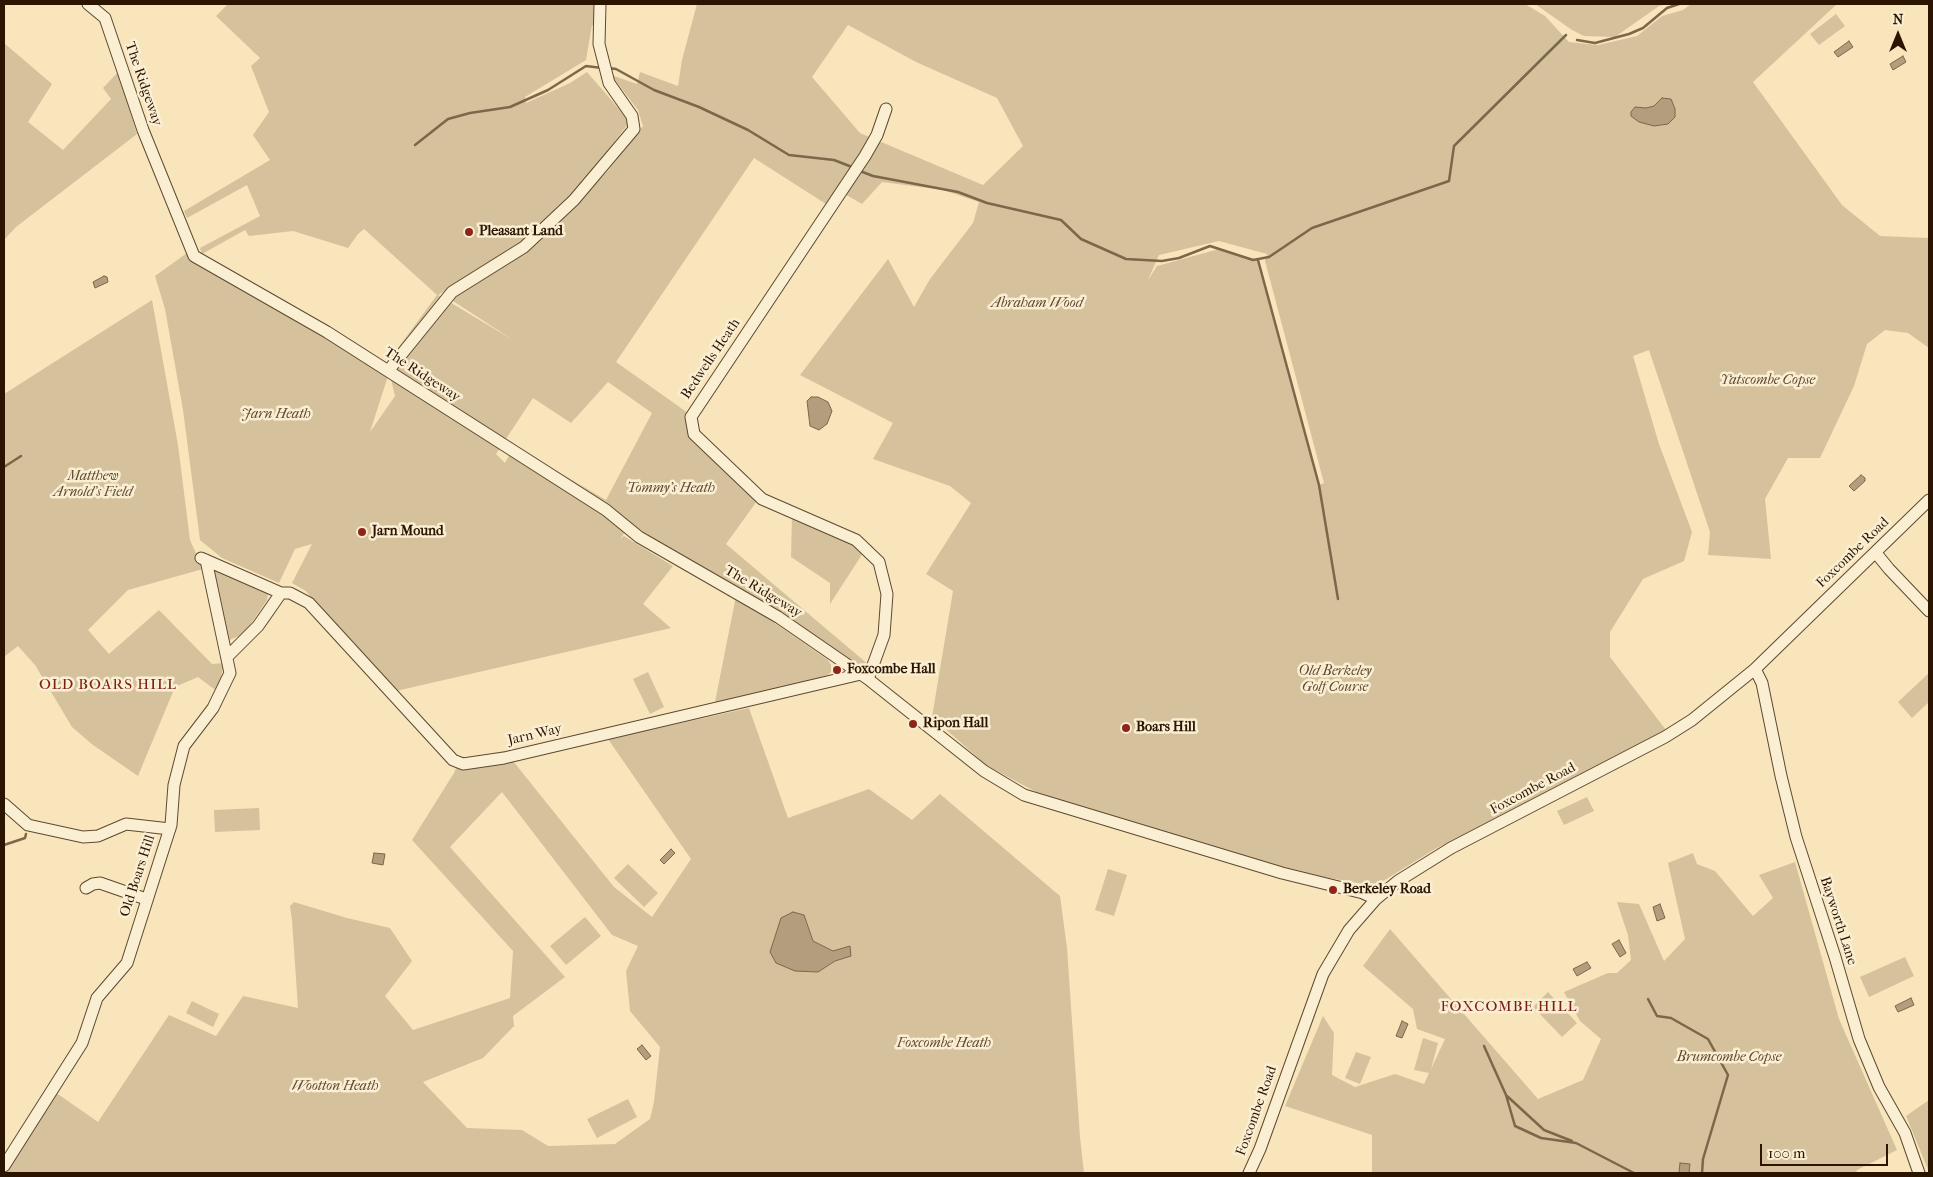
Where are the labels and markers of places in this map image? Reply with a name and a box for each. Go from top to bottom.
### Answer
place label: Pleasant Land [479,224,563,240]
marker: Pleasant Land [463,226,475,238]
place label: Jarn Mound [372,524,444,540]
marker: Jarn Mound [356,526,368,538]
place label: Foxcombe Hall [847,662,936,678]
marker: Foxcombe Hall [831,664,843,676]
place label: Ripon Hall [923,716,988,732]
marker: Ripon Hall [907,718,919,730]
place label: Boars Hill [1136,720,1196,736]
marker: Boars Hill [1120,722,1132,734]
place label: Berkeley Road [1343,882,1431,898]
marker: Berkeley Road [1327,884,1339,896]

